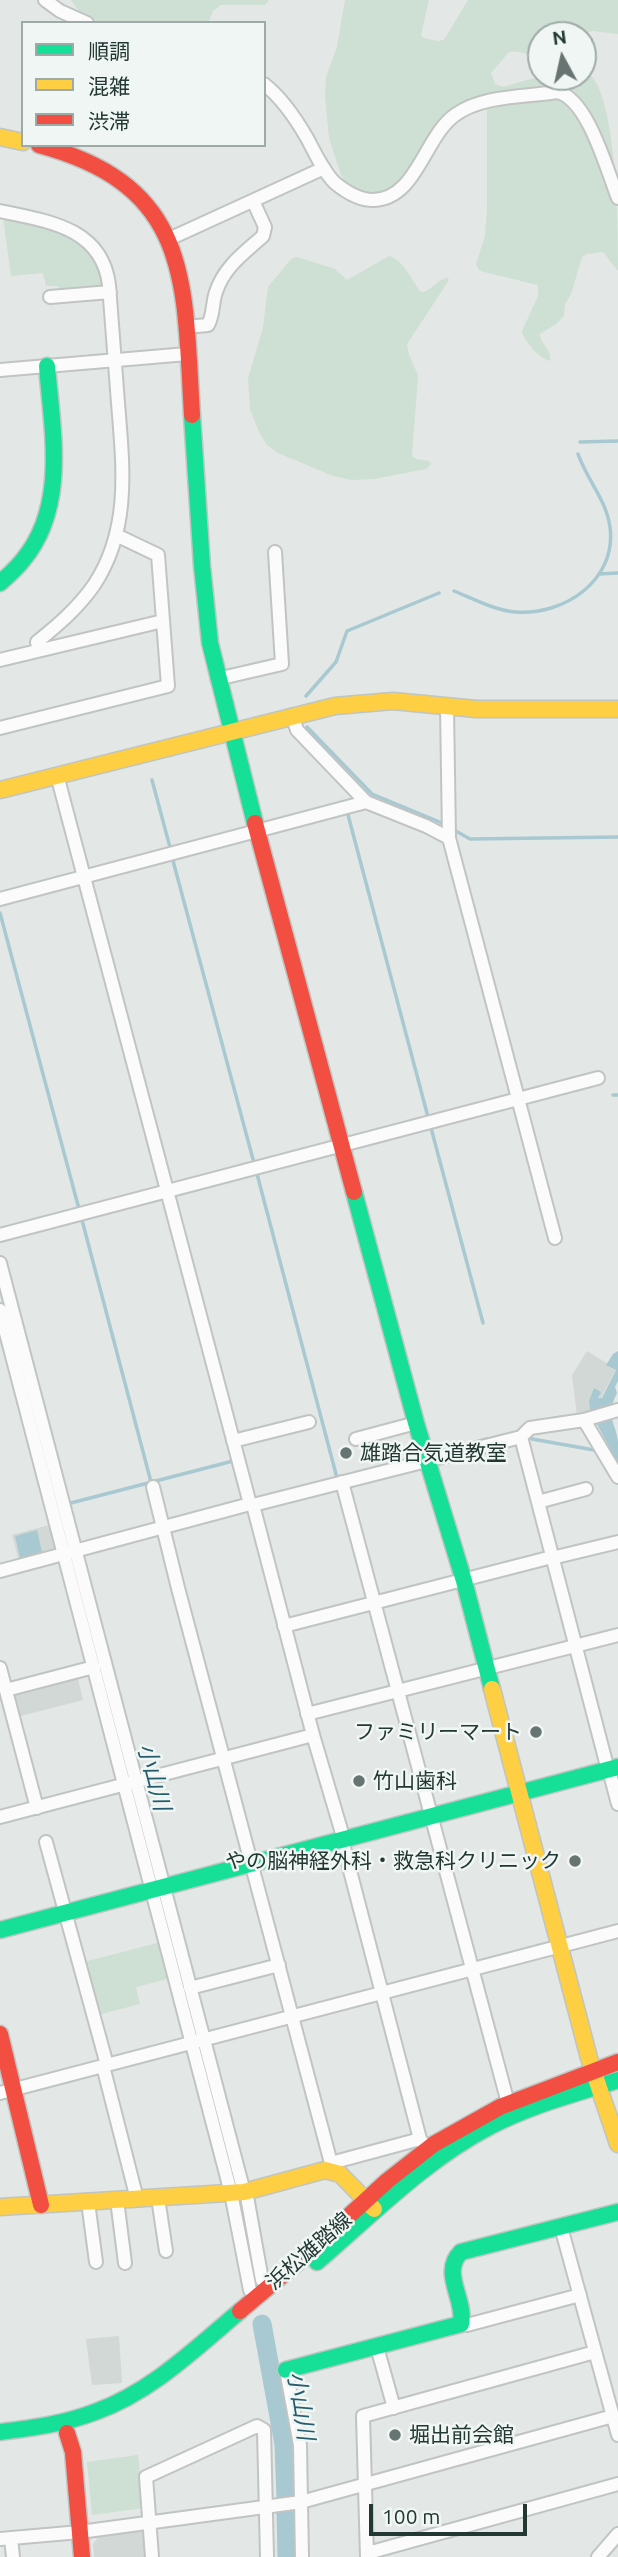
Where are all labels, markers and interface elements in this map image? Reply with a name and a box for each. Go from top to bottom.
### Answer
legend [21,21,266,147]
north arrow [527,21,597,91]
text: N [551,25,568,49]
text: 順調 [88,39,130,63]
text: 混雑 [88,74,130,98]
text: 渋滞 [88,109,130,133]
place label: 雄踏合気道教室 [360,1440,507,1466]
marker: 雄踏合気道教室 [338,1445,354,1461]
place label: ファミリーマート [354,1719,522,1745]
marker: ファミリーマート [528,1724,544,1740]
water label: 小山川 [132,1740,176,1814]
place label: 竹山歯科 [373,1768,457,1794]
marker: 竹山歯科 [351,1773,367,1789]
place label: やの脳神経外科・救急科クリニック [225,1848,561,1874]
marker: やの脳神経外科・救急科クリニック [567,1853,583,1869]
street label: 浜松雄踏線 [261,2207,357,2295]
water label: 小山川 [282,2370,320,2442]
place label: 堀出前会館 [409,2422,514,2448]
marker: 堀出前会館 [387,2427,403,2443]
scale bar [373,2490,530,2534]
text: 100 m [382,2504,440,2528]

